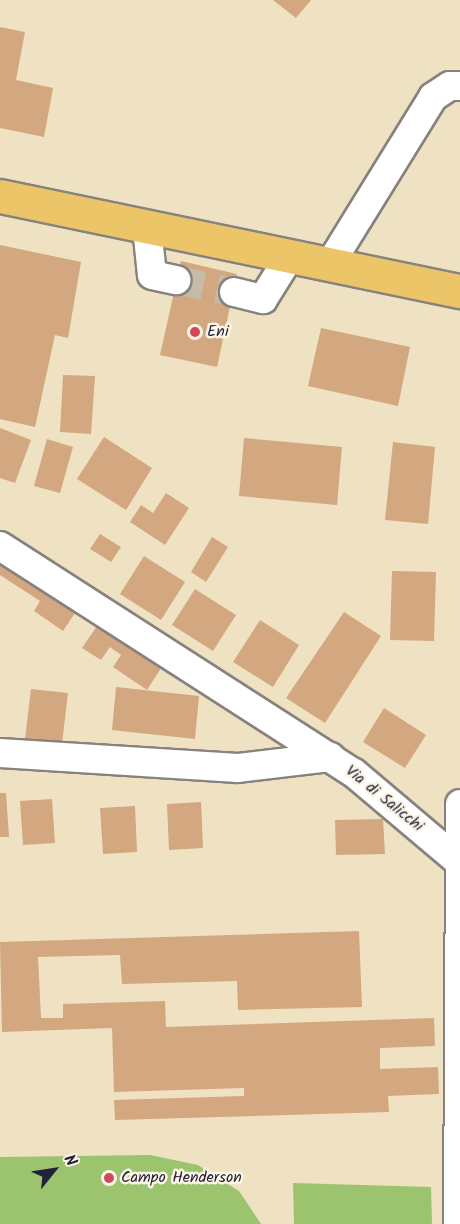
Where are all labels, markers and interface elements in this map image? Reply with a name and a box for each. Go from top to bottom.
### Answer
place label: Eni [207,322,229,342]
marker: Eni [188,325,202,339]
street label: Via di Salicchi [341,762,427,836]
north arrow [24,1140,84,1200]
text: N [57,1150,83,1171]
place label: Campo Henderson [121,1168,242,1188]
marker: Campo Henderson [102,1171,116,1185]

